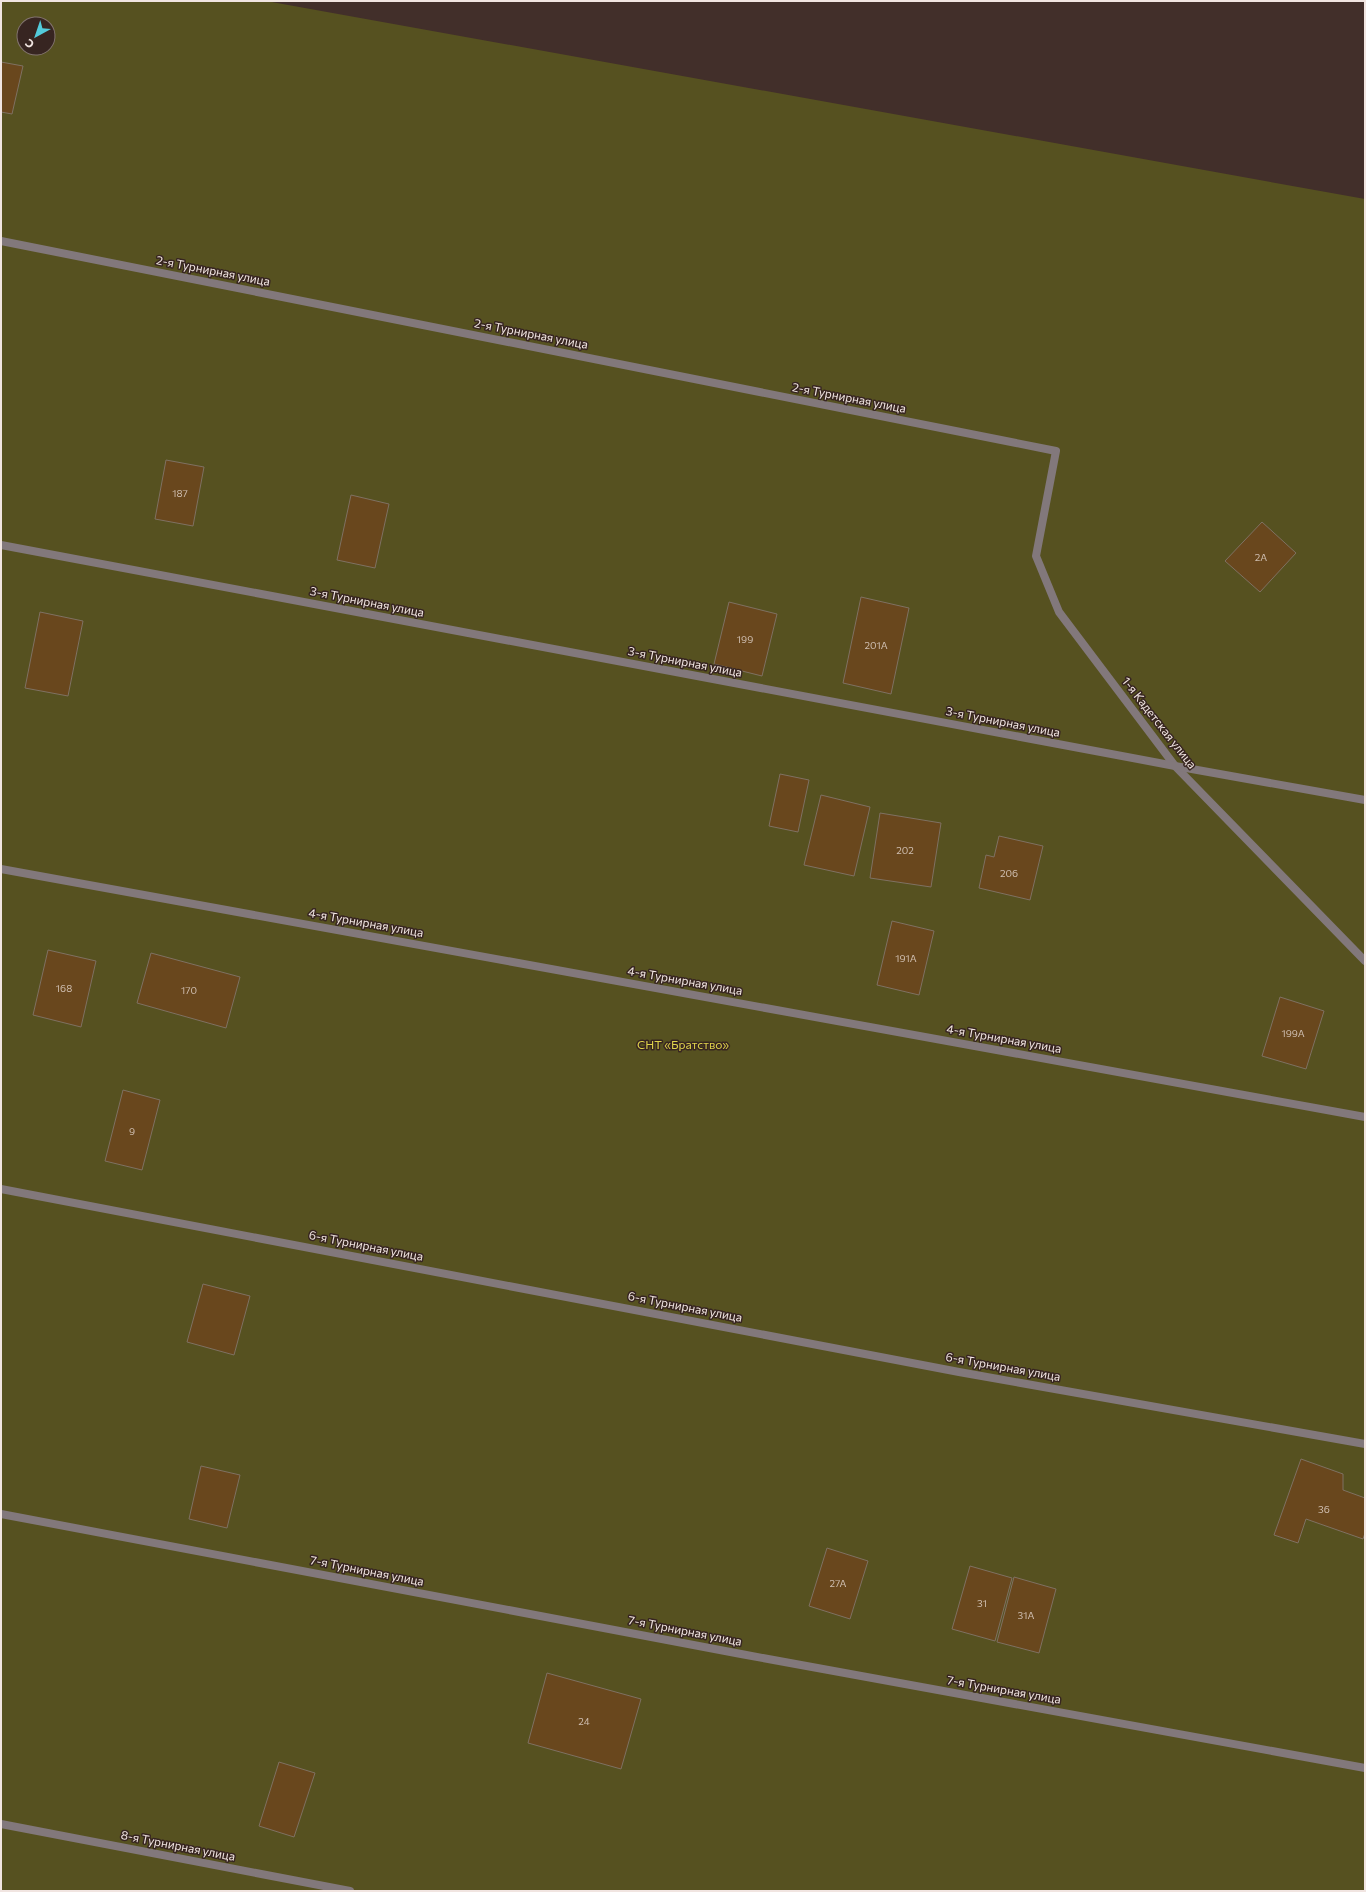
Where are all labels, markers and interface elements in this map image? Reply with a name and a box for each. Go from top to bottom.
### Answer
north arrow [16,16,56,56]
text: С [22,36,36,51]
street label: 2-я Турнирная улица [155,252,271,288]
street label: 2-я Турнирная улица [473,315,589,351]
street label: 2-я Турнирная улица [791,379,907,415]
house number: 187 [172,487,188,499]
house number: 2А [1255,551,1267,563]
street label: 3-я Турнирная улица [309,583,425,619]
house number: 199 [737,633,753,645]
house number: 201А [864,639,888,651]
street label: 3-я Турнирная улица [627,643,743,679]
street label: 1-я Кадетская улица [1120,674,1200,771]
street label: 3-я Турнирная улица [945,703,1061,739]
house number: 202 [896,844,914,856]
house number: 206 [1000,867,1018,879]
street label: 4-я Турнирная улица [308,905,425,939]
house number: 191А [895,952,917,964]
street label: 4-я Турнирная улица [627,963,744,997]
house number: 168 [56,982,72,994]
house number: 170 [181,984,197,996]
street label: 4-я Турнирная улица [946,1021,1063,1055]
house number: 199А [1281,1027,1305,1039]
park label: СНТ «Братство» [637,1037,729,1051]
house number: 9 [129,1125,135,1137]
street label: 6-я Турнирная улица [308,1227,425,1263]
street label: 6-я Турнирная улица [627,1288,744,1324]
street label: 6-я Турнирная улица [945,1349,1062,1383]
house number: 36 [1318,1503,1330,1515]
street label: 7-я Турнирная улица [309,1552,425,1588]
house number: 27А [830,1577,847,1589]
house number: 31 [977,1597,987,1609]
house number: 31А [1018,1609,1035,1621]
street label: 7-я Турнирная улица [627,1612,743,1648]
street label: 7-я Турнирная улица [946,1672,1062,1706]
house number: 24 [578,1715,590,1727]
street label: 8-я Турнирная улица [120,1827,237,1863]

